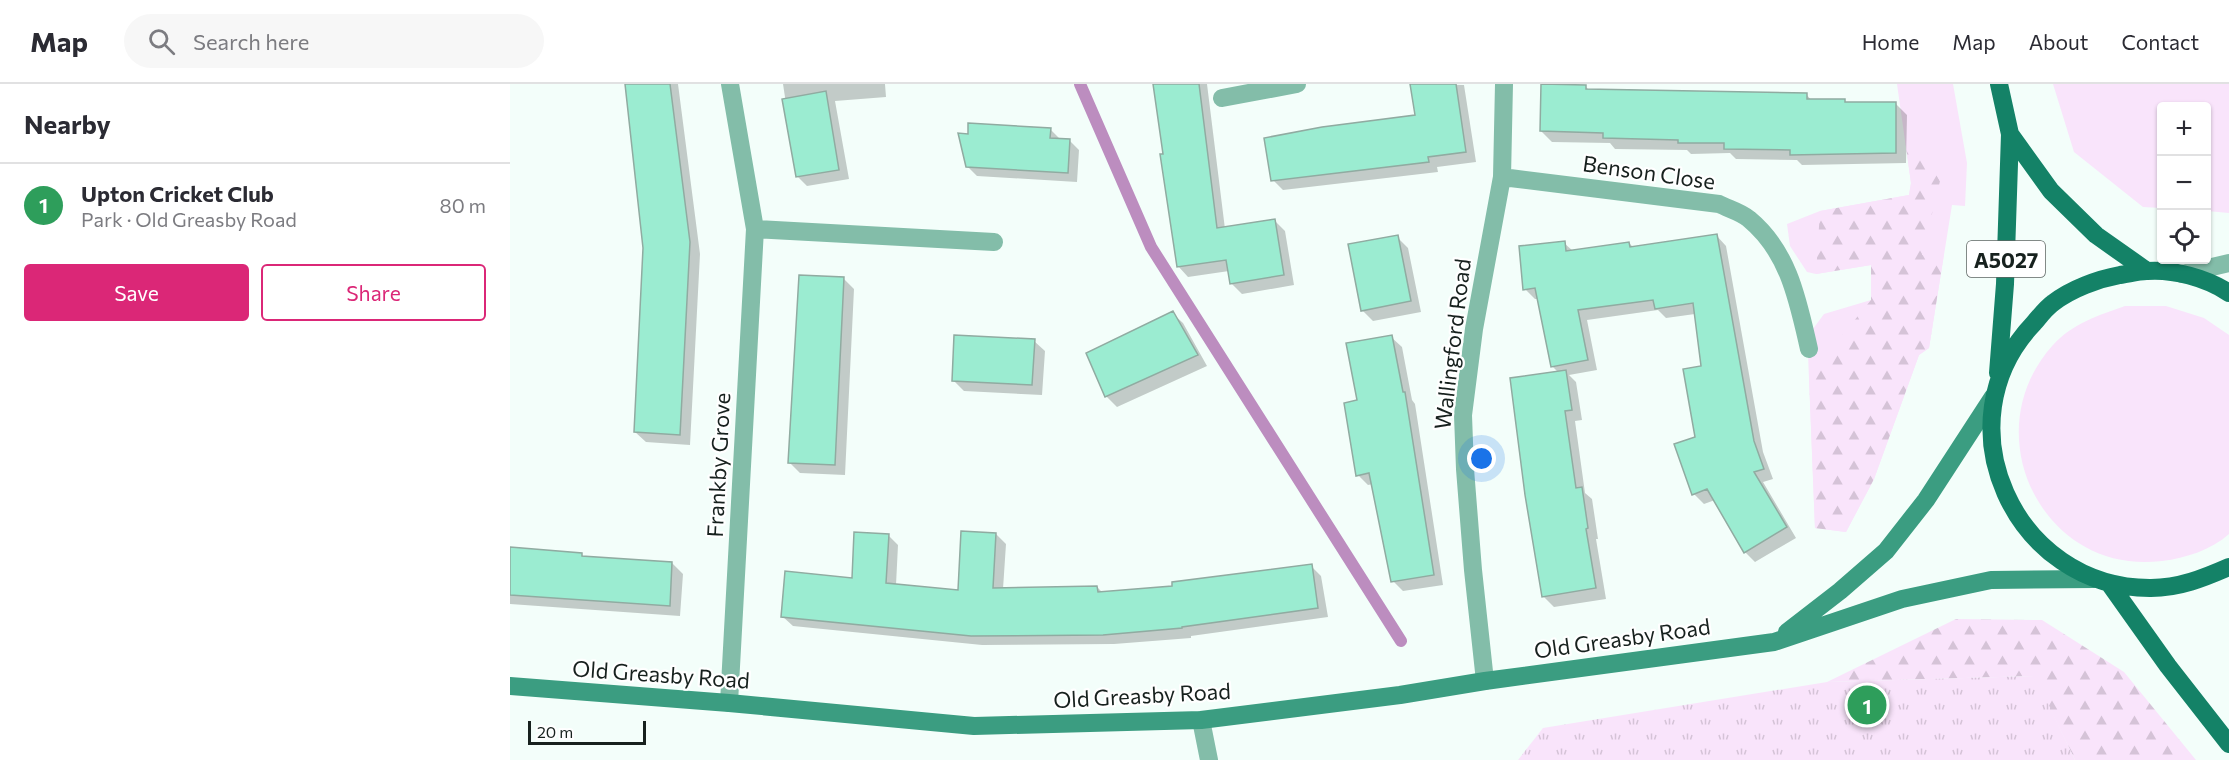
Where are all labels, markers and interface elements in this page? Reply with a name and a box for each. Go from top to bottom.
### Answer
search box [124,14,544,68]
text: Map [30,24,88,58]
icon: search [145,25,178,58]
text: Search here [193,28,309,55]
text: Home [1862,29,1919,54]
text: Map [1952,29,1996,54]
text: About [2029,29,2088,54]
text: Contact [2121,29,2199,54]
map controls [2157,102,2211,264]
button: + [2157,102,2211,156]
text: Nearby [24,108,111,139]
street label: Benson Close [1581,149,1717,195]
button: − [2157,156,2211,210]
text: Upton Cricket Club [81,180,274,207]
text: 1 [39,193,48,217]
text: 80 m [440,193,486,217]
text: Park · Old Greasby Road [81,207,297,231]
button: locate [2157,210,2211,264]
road number: A5027 [1967,241,2045,277]
street label: Wallingford Road [1428,257,1476,431]
button: Save [24,264,249,321]
button: Share [261,264,486,321]
street label: Frankby Grove [701,392,735,538]
your location [1467,444,1496,473]
street label: Old Greasby Road [1532,612,1712,664]
street label: Old Greasby Road [571,654,751,694]
street label: Old Greasby Road [1052,677,1232,713]
pin: 1 [1848,682,1886,728]
scale bar [528,718,646,746]
text: 20 m [537,722,573,741]

